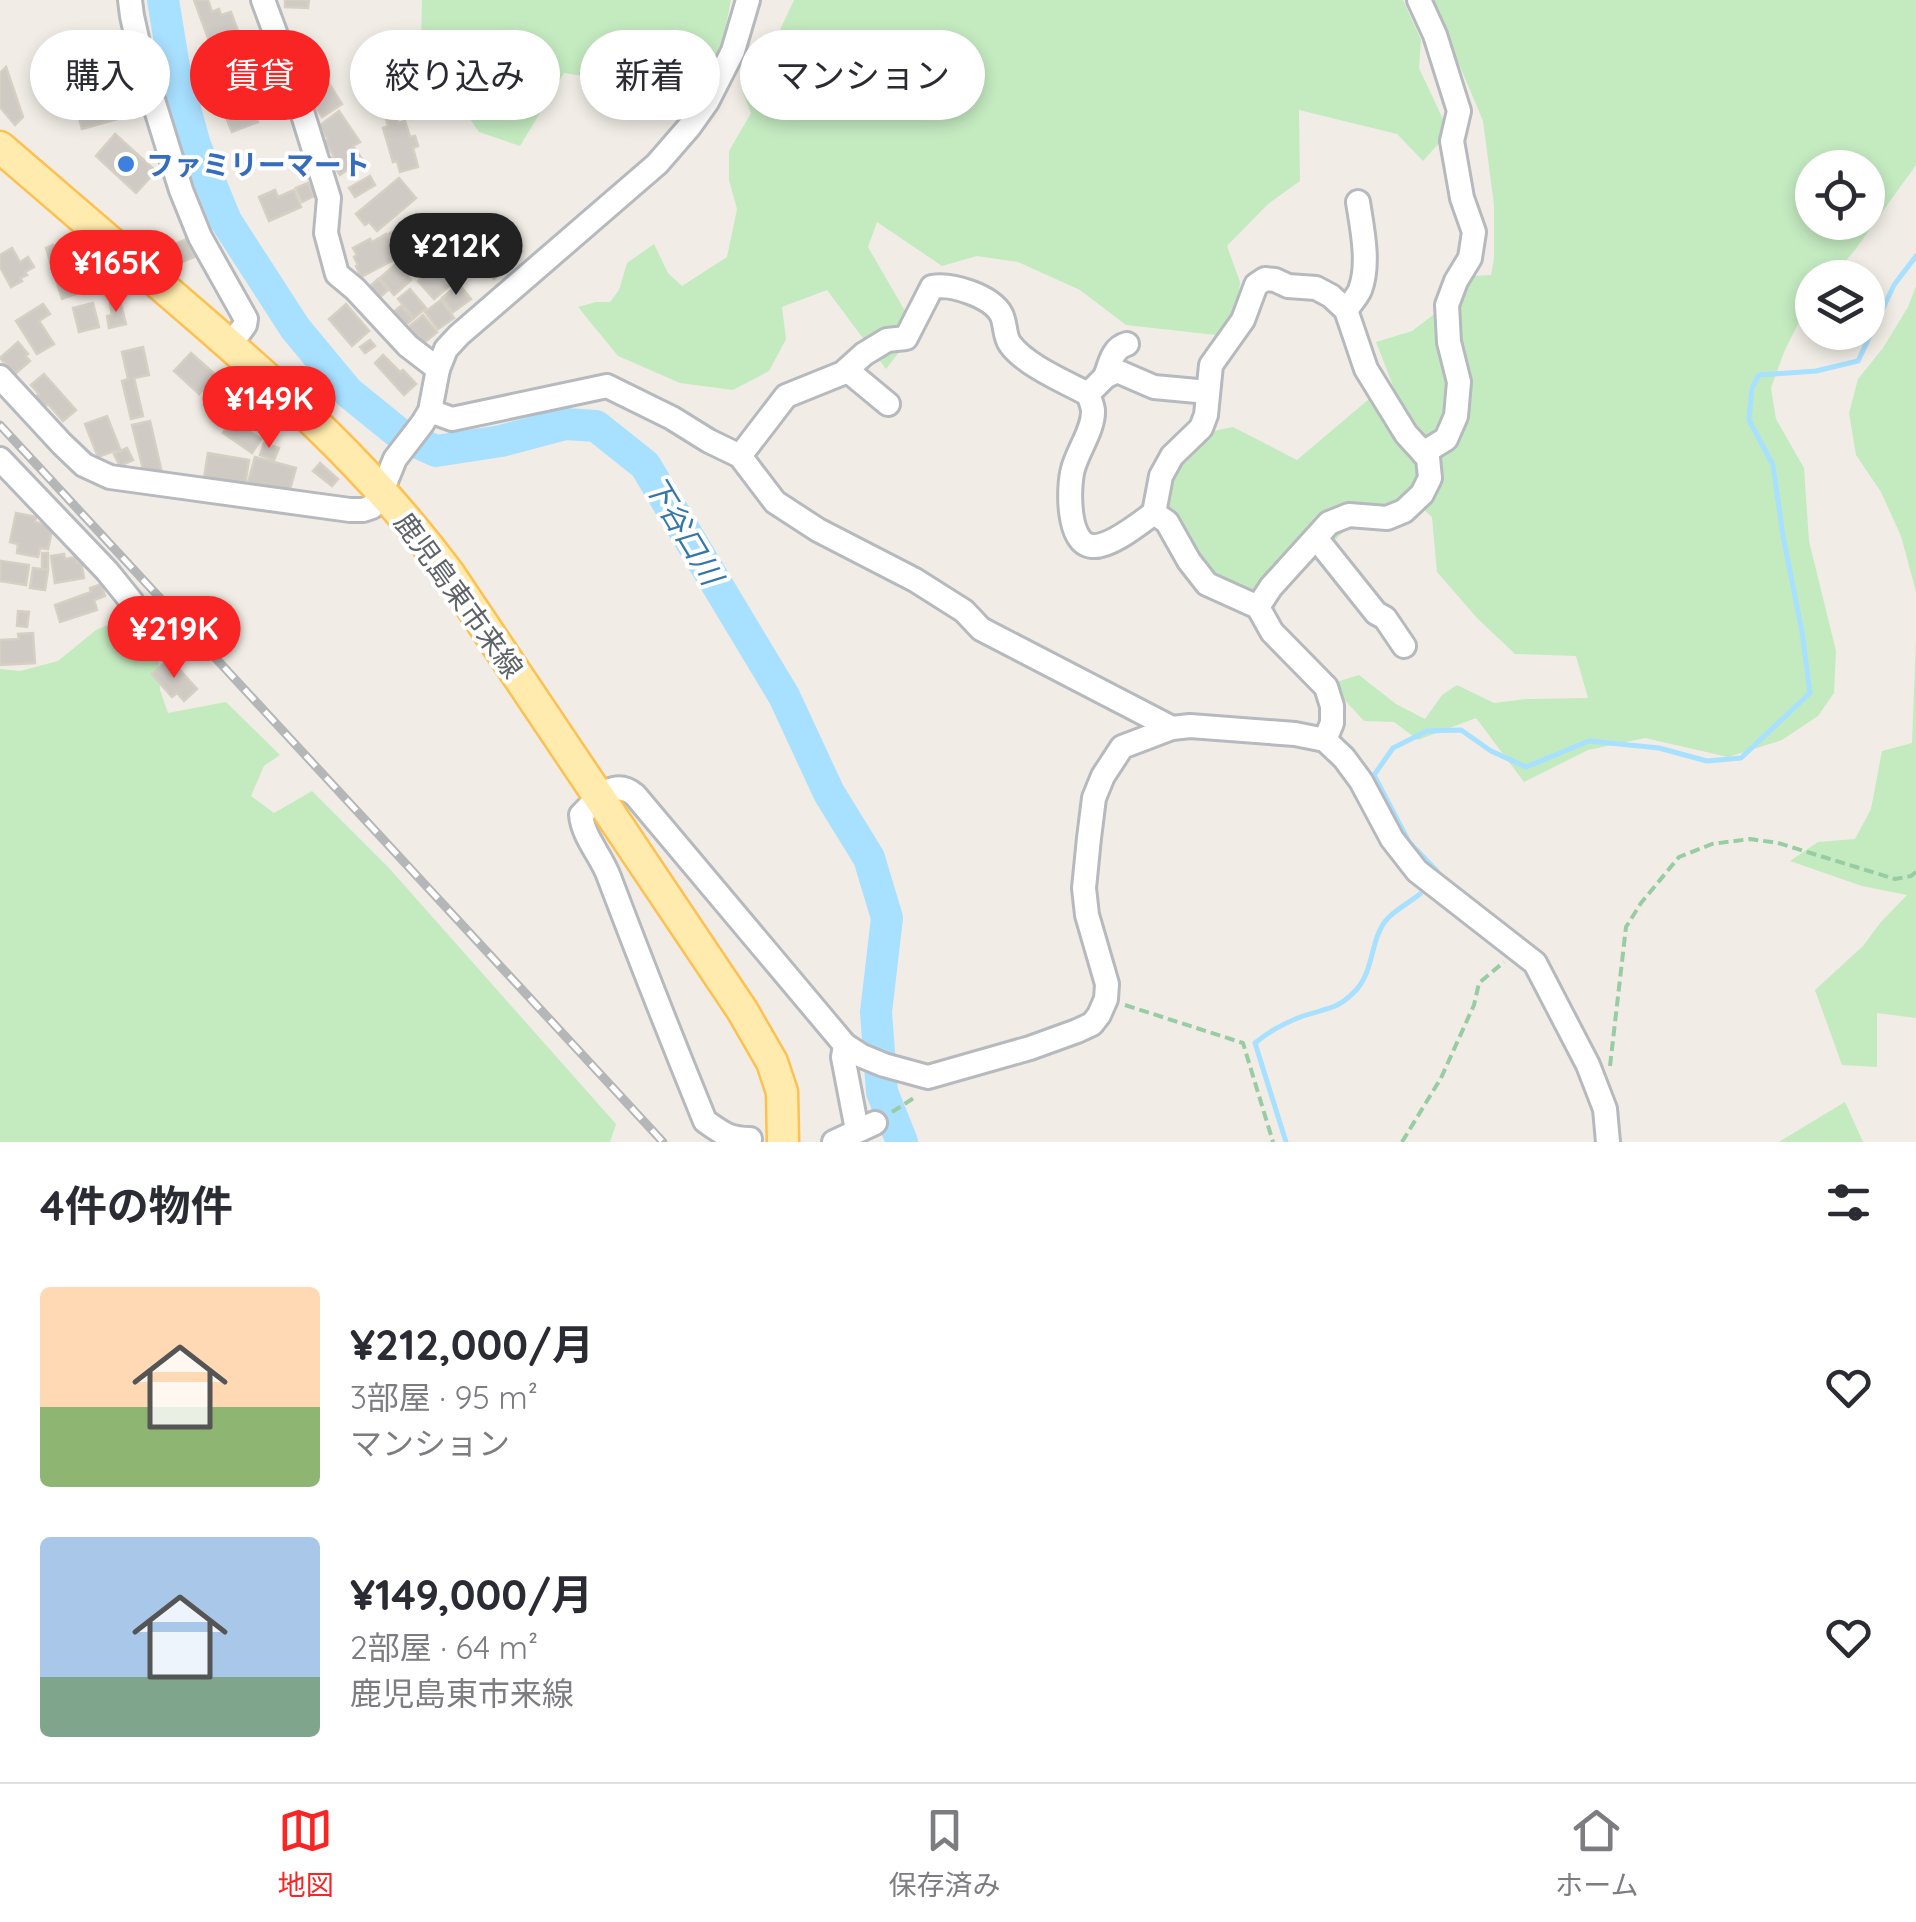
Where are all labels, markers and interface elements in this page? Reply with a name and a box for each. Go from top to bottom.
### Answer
chip: 購入 [30,30,170,120]
chip: 賃貸 [190,30,330,120]
chip: 絞り込み [350,30,560,120]
chip: 新着 [580,30,720,120]
chip: マンション [740,30,985,120]
place label: ファミリーマート [146,147,370,182]
map controls [1795,150,1885,350]
button: locate [1795,150,1885,240]
marker: ファミリーマート [115,153,137,175]
pin: ¥212K [386,213,526,298]
text: ¥212K [412,225,500,265]
pin: ¥165K [46,230,186,315]
text: ¥165K [72,242,160,282]
button: layers [1795,260,1885,350]
pin: ¥149K [199,366,339,451]
text: ¥149K [225,378,313,418]
water label: 下谷口川 [637,469,733,594]
street label: 鹿児島東市来線 [387,505,531,685]
pin: ¥219K [104,596,244,681]
text: ¥219K [130,608,218,648]
icon: filters [1821,1175,1876,1230]
text: 4件の物件 [40,1179,233,1232]
text: ¥212,000/月 [350,1318,594,1371]
icon: home [120,1327,240,1447]
icon: heart [1821,1360,1876,1415]
text: 3部屋 · 95 m² [350,1377,538,1417]
text: マンション [350,1423,510,1463]
text: ¥149,000/月 [350,1568,593,1621]
icon: home [120,1577,240,1697]
icon: heart [1821,1610,1876,1665]
text: 2部屋 · 64 m² [350,1627,538,1667]
text: 鹿児島東市来線 [350,1673,574,1713]
tab: 地図 [277,1803,333,1903]
tab: 保存済み [888,1803,1000,1903]
tab: ホーム [1555,1803,1639,1903]

